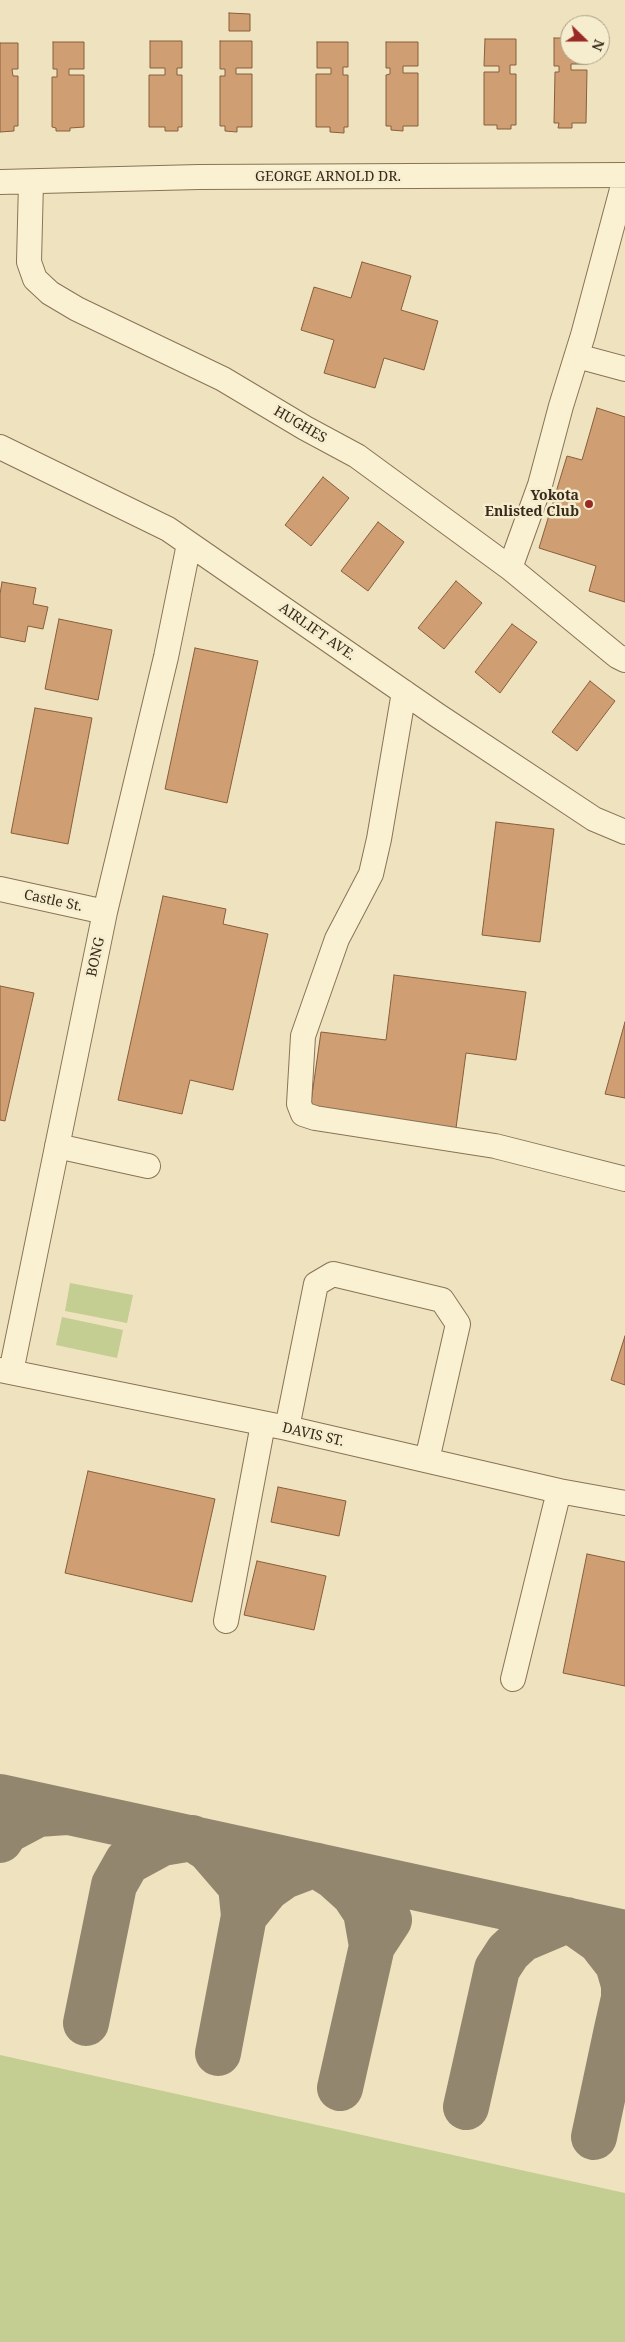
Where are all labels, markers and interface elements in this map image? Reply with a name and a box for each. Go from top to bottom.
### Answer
north arrow [560,15,610,65]
text: N [588,37,609,54]
street label: GEORGE ARNOLD DR. [255,169,401,185]
street label: HUGHES [270,403,330,447]
place label: Yokota Enlisted Club [485,488,579,520]
marker: Yokota Enlisted Club [583,498,595,510]
street label: AIRLIFT AVE. [276,600,358,664]
street label: Castle St. [22,887,84,915]
street label: BONG [84,936,108,978]
street label: DAVIS ST. [281,1420,345,1450]

